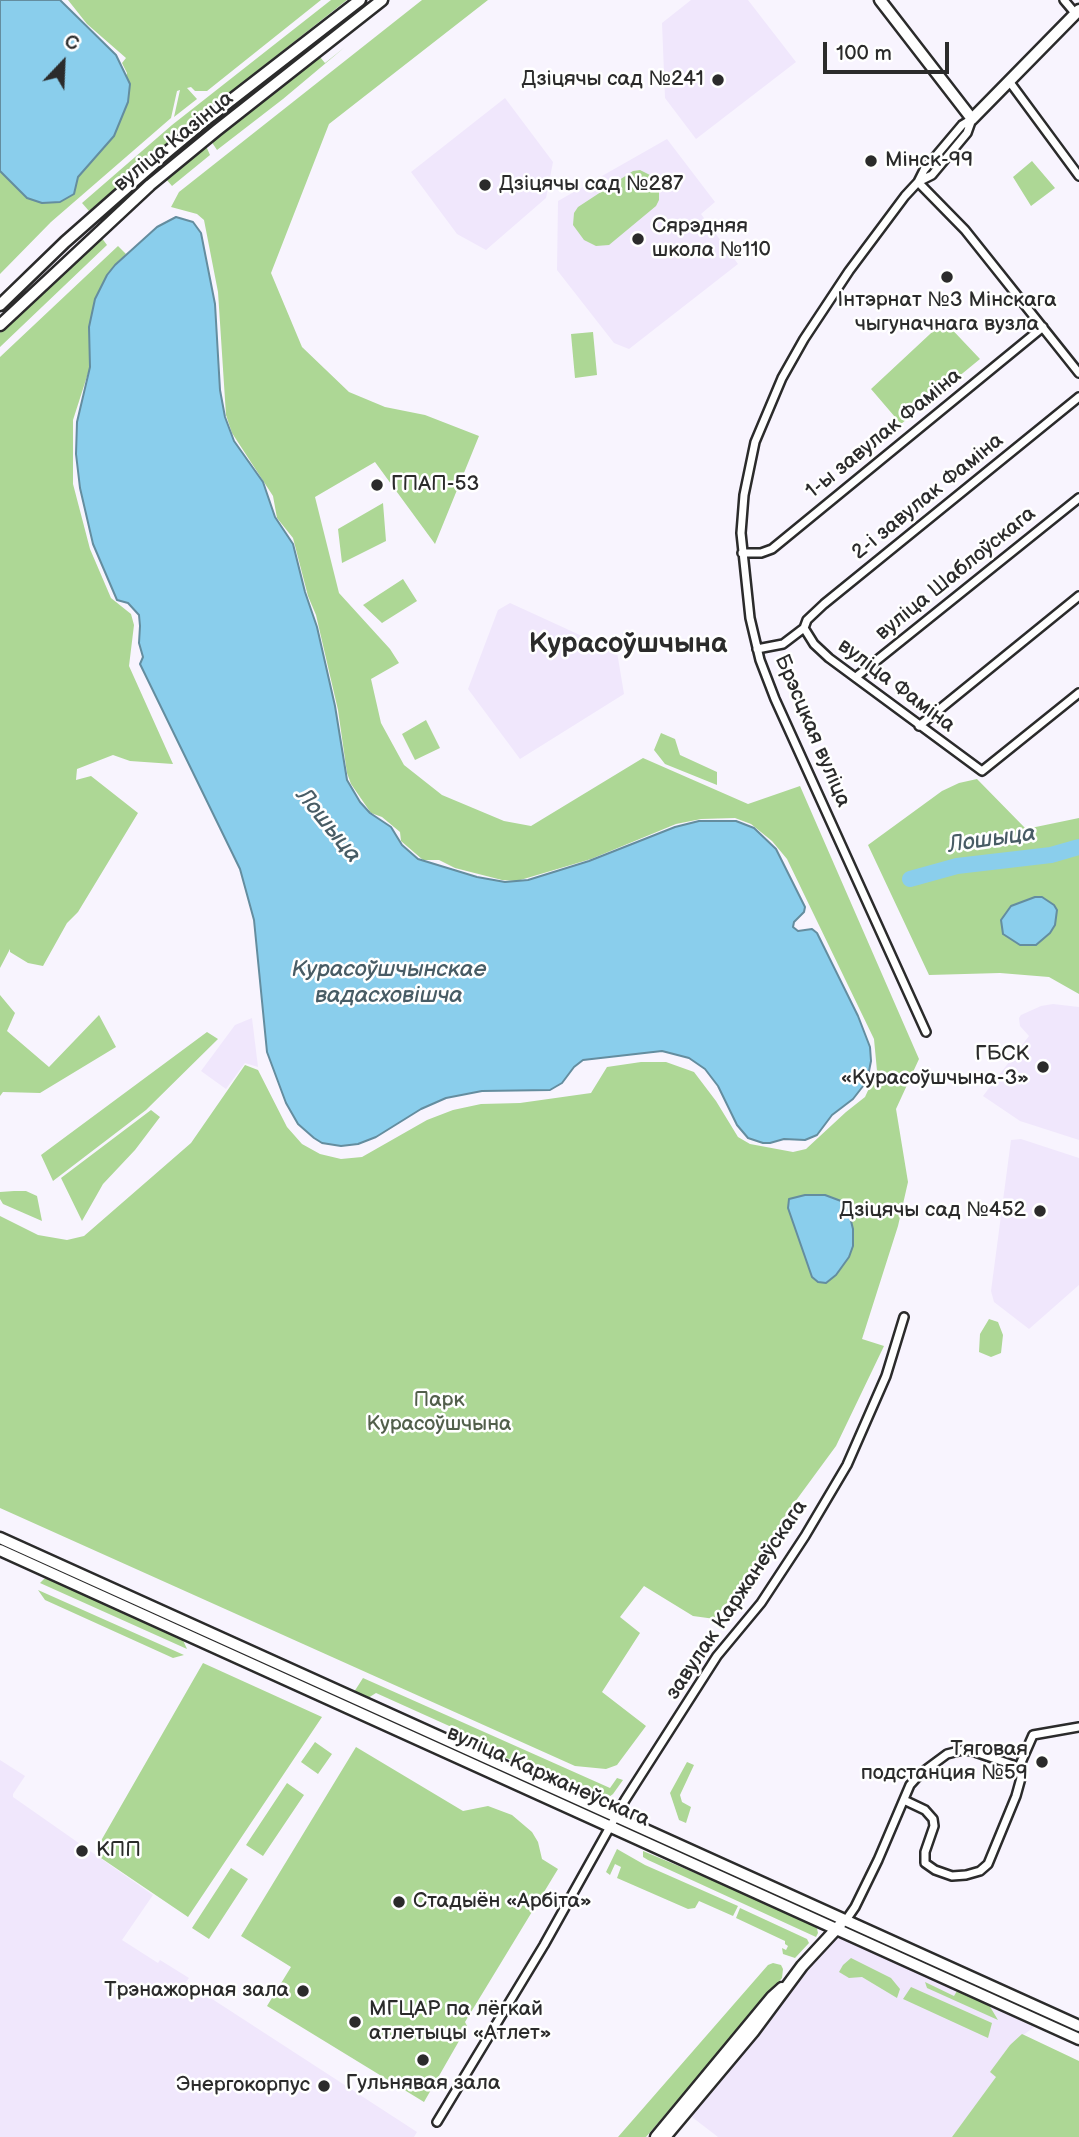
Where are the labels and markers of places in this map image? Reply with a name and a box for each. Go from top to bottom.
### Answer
place label: Дзіцячы сад №241 [522,67,704,93]
marker: Дзіцячы сад №241 [710,72,726,88]
place label: Мінск-99 [885,148,973,174]
marker: Мінск-99 [863,153,879,169]
place label: Дзіцячы сад №287 [499,172,683,198]
marker: Дзіцячы сад №287 [477,177,493,193]
place label: Сярэдняя школа №110 [652,214,771,264]
marker: Сярэдняя школа №110 [630,231,646,247]
marker: Інтэрнат №3 Мінскага чыгуначнага вузла [939,269,955,285]
place label: Інтэрнат №3 Мінскага чыгуначнага вузла [837,288,1057,338]
place label: ГПАП-53 [391,472,479,498]
marker: ГПАП-53 [369,477,385,493]
place label: ГБСК «Курасоўшчына-3» [841,1042,1029,1092]
marker: ГБСК «Курасоўшчына-3» [1035,1059,1051,1075]
place label: Дзіцячы сад №452 [839,1198,1026,1224]
marker: Дзіцячы сад №452 [1032,1203,1048,1219]
place label: Тяговая подстанция №59 [861,1737,1028,1787]
marker: Тяговая подстанция №59 [1034,1754,1050,1770]
place label: КПП [96,1838,141,1864]
marker: КПП [74,1843,90,1859]
place label: Стадыён «Арбіта» [413,1889,592,1915]
marker: Стадыён «Арбіта» [391,1894,407,1910]
place label: Трэнажорная зала [104,1978,289,2004]
marker: Трэнажорная зала [295,1983,311,1999]
place label: МГЦАР па лёгкай атлетыцы «Атлет» [369,1997,551,2047]
marker: МГЦАР па лёгкай атлетыцы «Атлет» [347,2014,363,2030]
marker: Гульнявая зала [415,2052,431,2068]
place label: Гульнявая зала [346,2071,500,2097]
place label: Энергокорпус [176,2073,310,2099]
marker: Энергокорпус [316,2078,332,2094]

